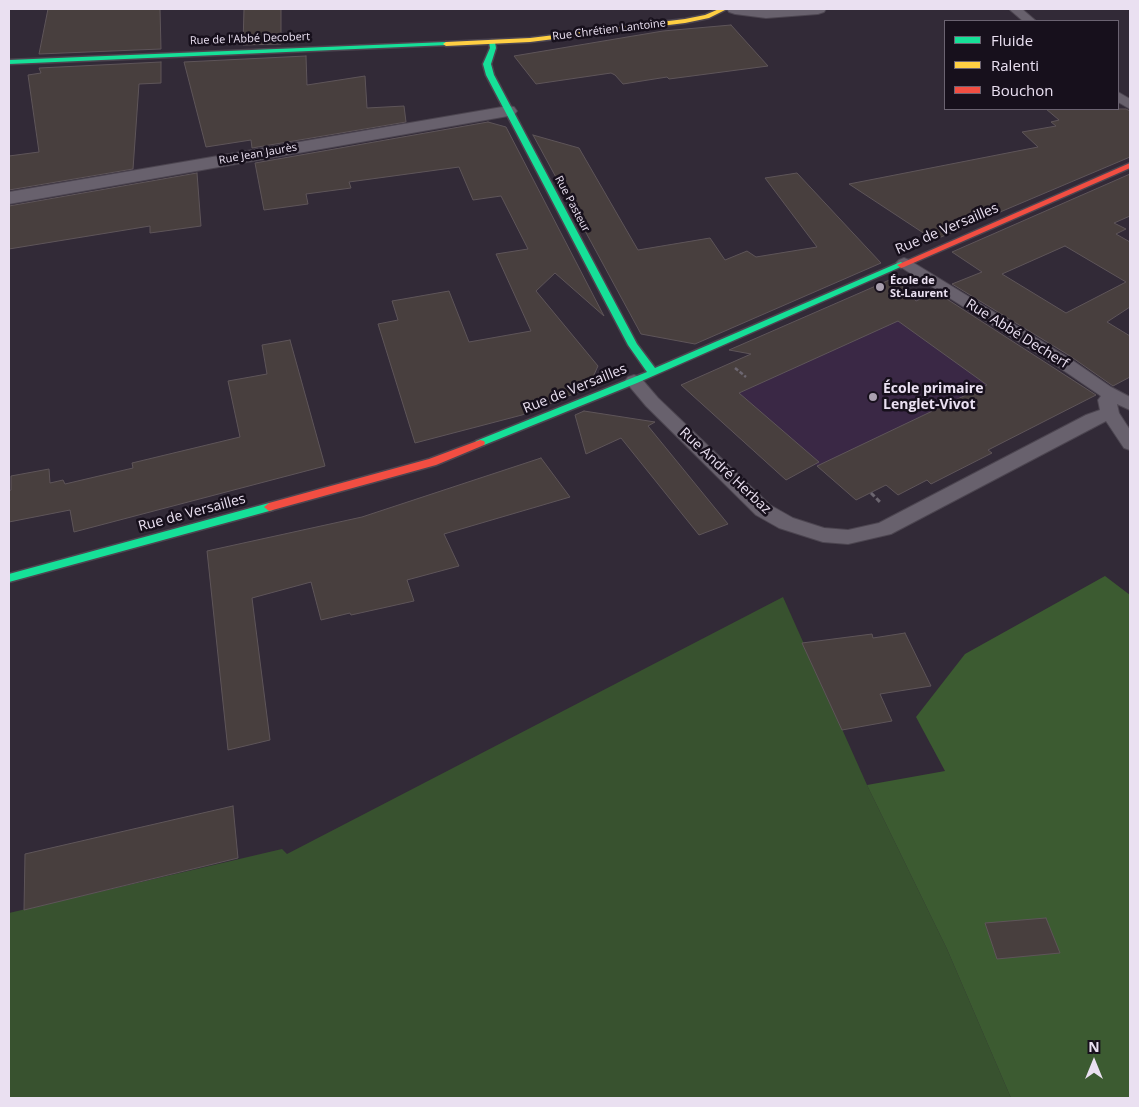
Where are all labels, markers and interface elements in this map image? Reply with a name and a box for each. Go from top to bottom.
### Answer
street label: Rue Chrétien Lantoine [552,16,666,44]
legend [944,20,1119,110]
street label: Rue de l'Abbé Decobert [190,30,310,48]
text: Fluide [991,30,1033,50]
text: Ralenti [991,55,1039,75]
text: Bouchon [991,80,1054,100]
street label: Rue Jean Jaurès [218,141,298,167]
street label: Rue Pasteur [552,174,592,234]
street label: Rue de Versailles [893,200,1001,258]
place label: École de St-Laurent [890,274,948,300]
marker: École de St-Laurent [874,281,886,293]
street label: Rue Abbé Decherf [963,296,1071,372]
street label: Rue de Versailles [521,361,629,417]
place label: École primaire Lenglet-Vivot [883,381,983,414]
marker: École primaire Lenglet-Vivot [867,391,879,403]
street label: Rue André Herbaz [676,424,774,518]
street label: Rue de Versailles [137,491,247,535]
north arrow [1069,1037,1119,1087]
text: N [1088,1037,1100,1056]

